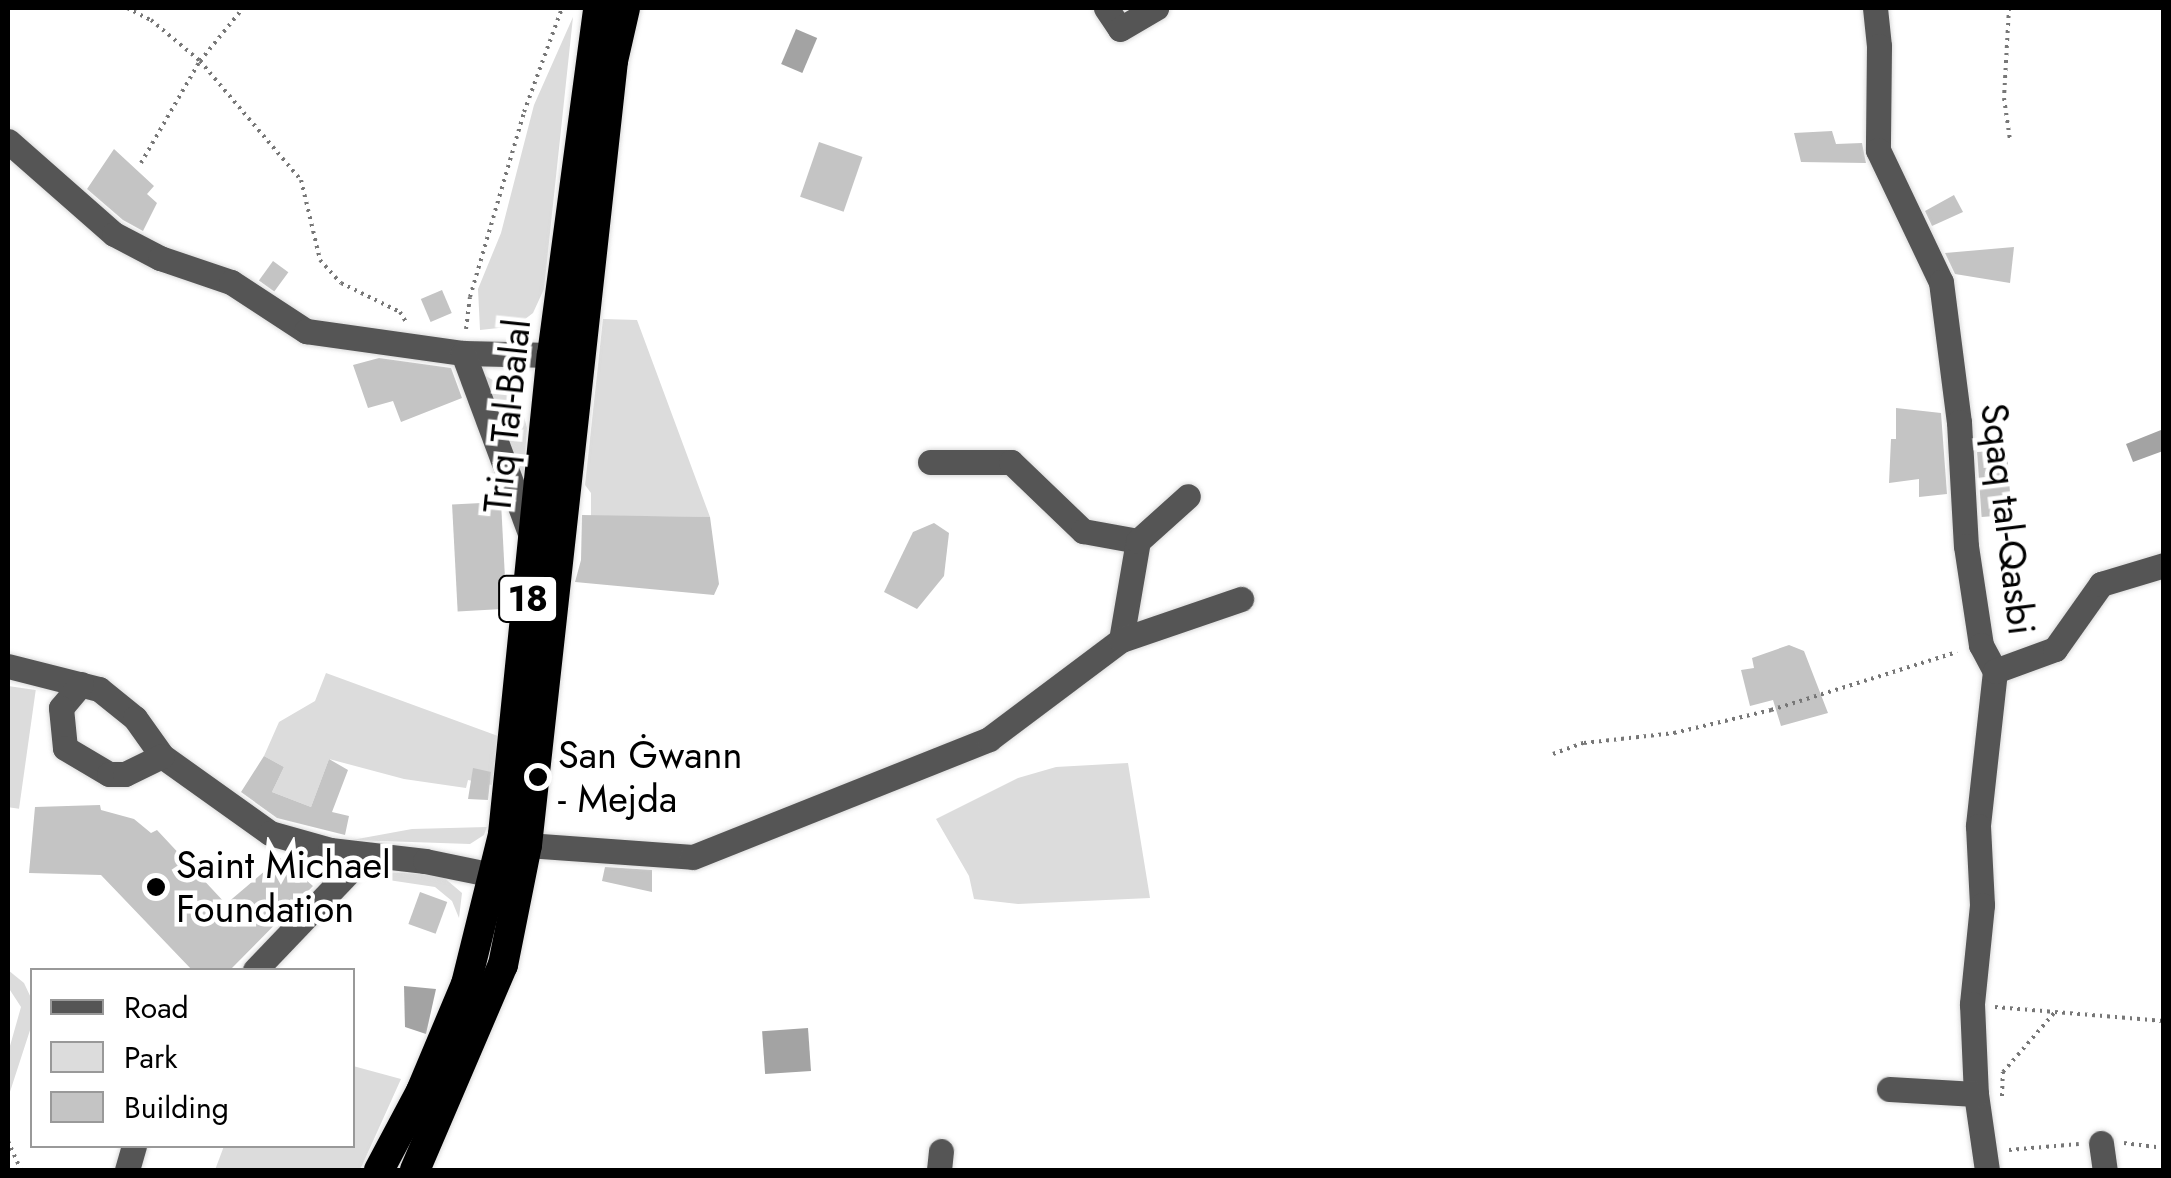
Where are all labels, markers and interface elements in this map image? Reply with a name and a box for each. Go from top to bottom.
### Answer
street label: Triq Tal-Balal [474,317,540,515]
street label: Sqaq tal-Qasbi [1971,401,2045,637]
road number: 18 [498,569,558,629]
place label: San Ġwann - Mejda [558,732,742,822]
marker: San Ġwann - Mejda [527,766,549,788]
place label: Saint Michael Foundation [176,842,391,932]
marker: Saint Michael Foundation [145,876,167,898]
legend [30,968,355,1148]
text: Road [124,986,189,1029]
text: Park [124,1036,177,1079]
text: Building [124,1086,229,1129]

